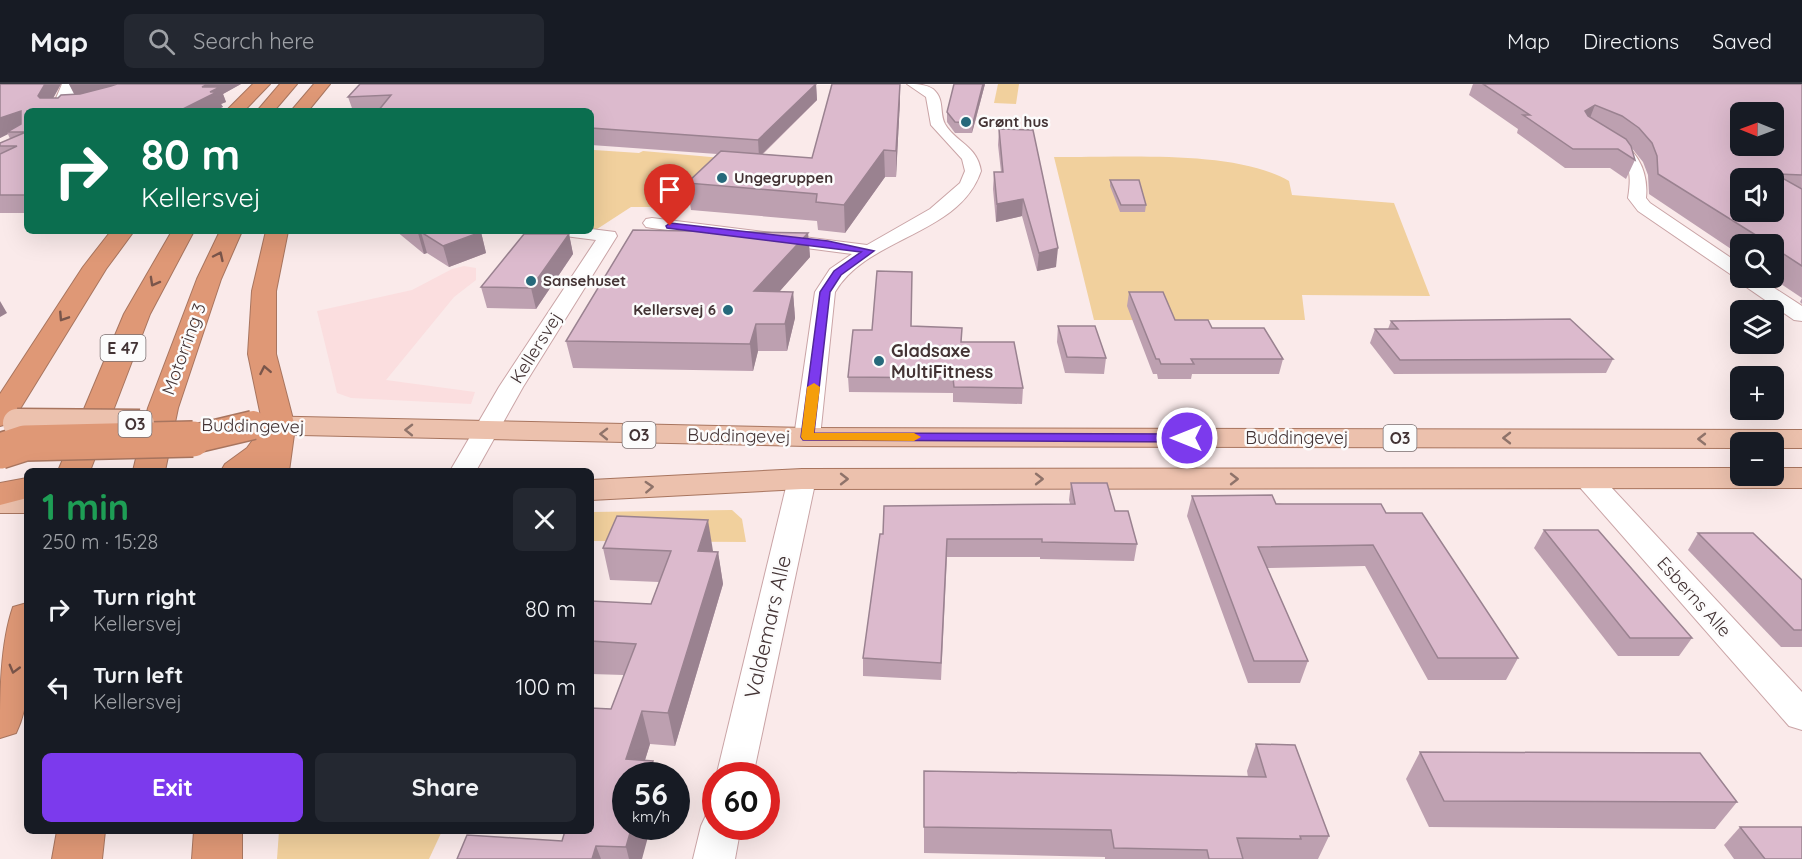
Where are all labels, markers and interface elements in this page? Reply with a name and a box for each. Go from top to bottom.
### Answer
search box [124,14,544,68]
text: Map [30,24,88,59]
icon: search [145,25,178,58]
text: Search here [193,27,315,55]
text: Map [1507,28,1550,54]
text: Directions [1583,28,1679,54]
text: Saved [1712,28,1772,54]
north arrow [1730,102,1784,156]
map controls [1730,102,1784,486]
place label: Grønt hus [978,112,1048,131]
marker: Grønt hus [959,115,973,129]
text: 80 m [141,128,240,181]
icon: right [42,132,120,210]
pin [644,164,695,226]
place label: Ungegruppen [734,168,833,187]
button: sound [1730,168,1784,222]
marker: Ungegruppen [715,171,729,185]
icon: arrive [653,173,686,206]
text: Kellersvej [141,180,261,214]
button: search [1730,234,1784,288]
one-way arrow [212,252,224,263]
place label: Sansehuset [543,271,626,290]
marker: Sansehuset [524,274,538,288]
one-way arrow [150,276,162,286]
street label: Motorring 3 [156,300,211,398]
place label: Kellersvej 6 [633,300,716,319]
button: layers [1730,300,1784,354]
marker: Kellersvej 6 [721,303,735,317]
street label: Kellersvej [505,308,567,388]
one-way arrow [59,310,70,321]
road number: E 47 [100,335,146,361]
place label: Gladsaxe MultiFitness [891,339,993,383]
marker: Gladsaxe MultiFitness [872,354,886,368]
one-way arrow [260,365,272,375]
button: + [1730,366,1784,420]
position arrow [1155,406,1219,470]
road number: O3 [118,411,152,437]
street label: Buddingevej [201,413,305,438]
road number: O3 [622,422,656,448]
street label: Buddingevej [687,423,791,448]
one-way arrow [405,424,414,436]
road number: O3 [1384,425,1416,451]
street label: Buddingevej [1245,426,1349,449]
one-way arrow [600,428,609,441]
one-way arrow [1502,432,1511,444]
button: − [1730,432,1784,486]
one-way arrow [1697,433,1706,445]
one-way arrow [840,473,849,485]
one-way arrow [1035,473,1044,485]
one-way arrow [1230,473,1239,485]
one-way arrow [645,480,654,493]
text: 1 min [42,484,129,529]
button: close [513,488,576,551]
text: 250 m · 15:28 [42,529,158,554]
street label: Esberns Alle [1652,552,1736,642]
street label: Valdemars Alle [738,553,796,701]
text: Turn right [93,583,197,611]
icon: right [42,593,75,626]
text: 80 m [525,595,576,623]
text: Kellersvej [93,611,182,636]
text: Turn left [93,661,183,689]
one-way arrow [8,664,21,674]
icon: left [42,671,75,704]
text: 100 m [516,673,576,701]
text: Kellersvej [93,689,182,714]
button: Exit [42,753,303,822]
button: Share [315,753,576,822]
speed limit sign: 60 [702,762,780,840]
text: 56 [634,775,668,813]
text: km/h [632,807,670,826]

